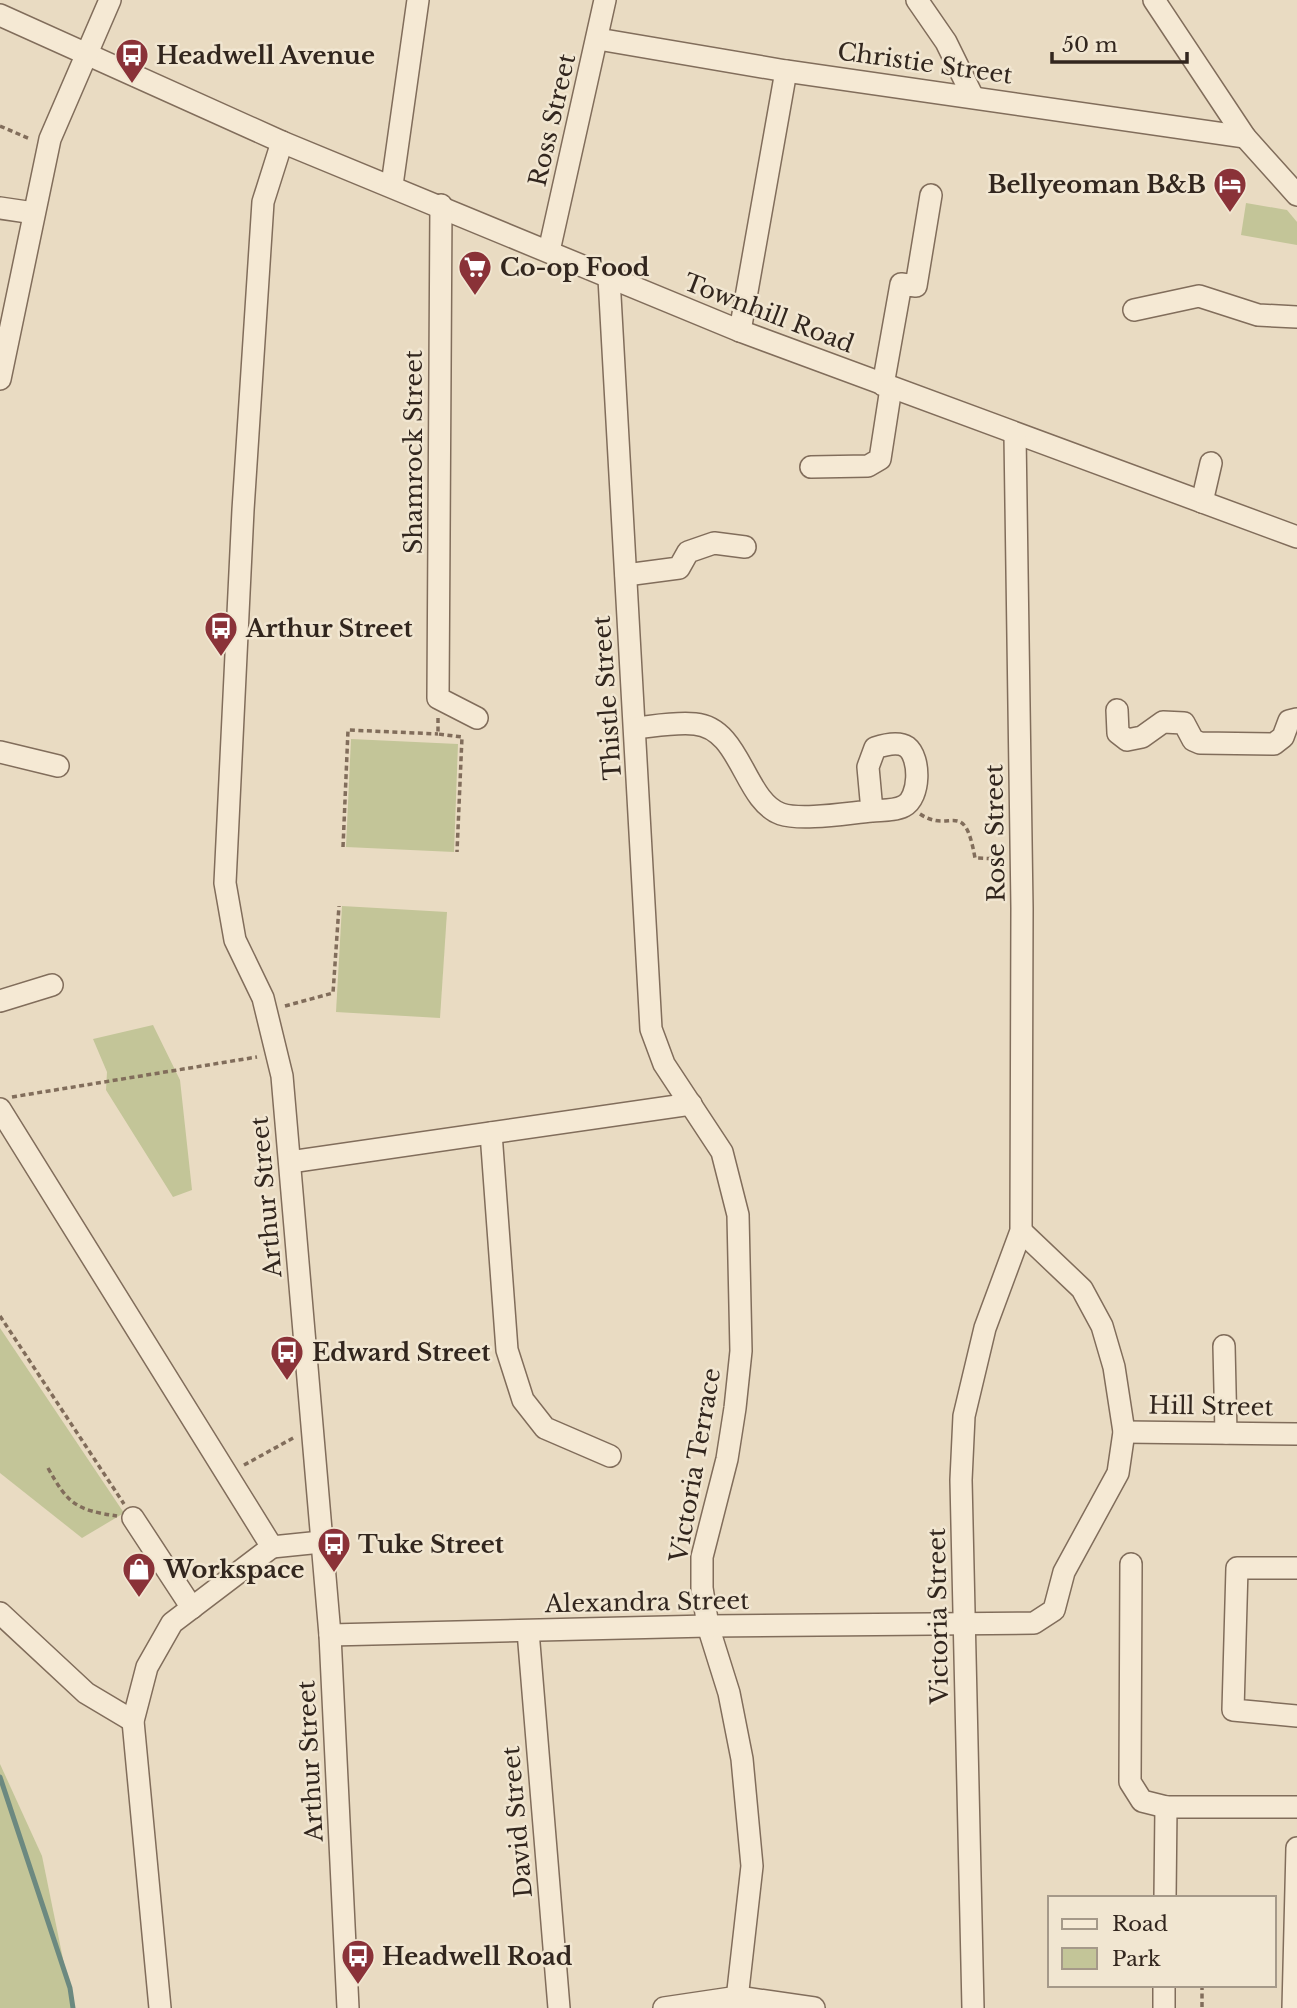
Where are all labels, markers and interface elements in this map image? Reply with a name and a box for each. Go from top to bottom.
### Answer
scale bar [1052,21,1187,65]
text: 50 m [1062,32,1118,58]
bus stop icon: Headwell Avenue [113,36,151,85]
street label: Christie Street [836,36,1014,90]
place label: Headwell Avenue [156,41,375,70]
street label: Ross Street [523,51,581,189]
hotel icon: Bellyeoman B&B [1211,165,1249,214]
place label: Bellyeoman B&B [987,170,1206,199]
supermarket icon: Co-op Food [456,248,494,297]
place label: Co-op Food [500,253,650,282]
street label: Townhill Road [680,267,858,359]
street label: Shamrock Street [399,350,428,554]
bus stop icon: Arthur Street [202,609,240,658]
place label: Arthur Street [245,614,413,643]
street label: Thistle Street [587,615,627,781]
street label: Rose Street [979,764,1011,902]
street label: Arthur Street [245,1115,288,1280]
bus stop icon: Edward Street [268,1333,306,1382]
place label: Edward Street [312,1338,491,1367]
street label: Victoria Terrace [663,1366,726,1565]
street label: Hill Street [1148,1390,1274,1422]
bus stop icon: Tuke Street [315,1525,353,1574]
street label: Victoria Street [922,1528,954,1705]
place label: Tuke Street [358,1530,505,1559]
shop icon: Workspace [120,1550,158,1599]
place label: Workspace [163,1555,305,1584]
street label: Alexandra Street [544,1586,749,1618]
street label: Arthur Street [291,1680,329,1843]
street label: David Street [496,1745,538,1899]
legend [1048,1896,1276,1987]
text: Road [1112,1911,1168,1937]
bus stop icon: Headwell Road [339,1937,377,1986]
place label: Headwell Road [382,1942,573,1971]
text: Park [1112,1946,1161,1972]

